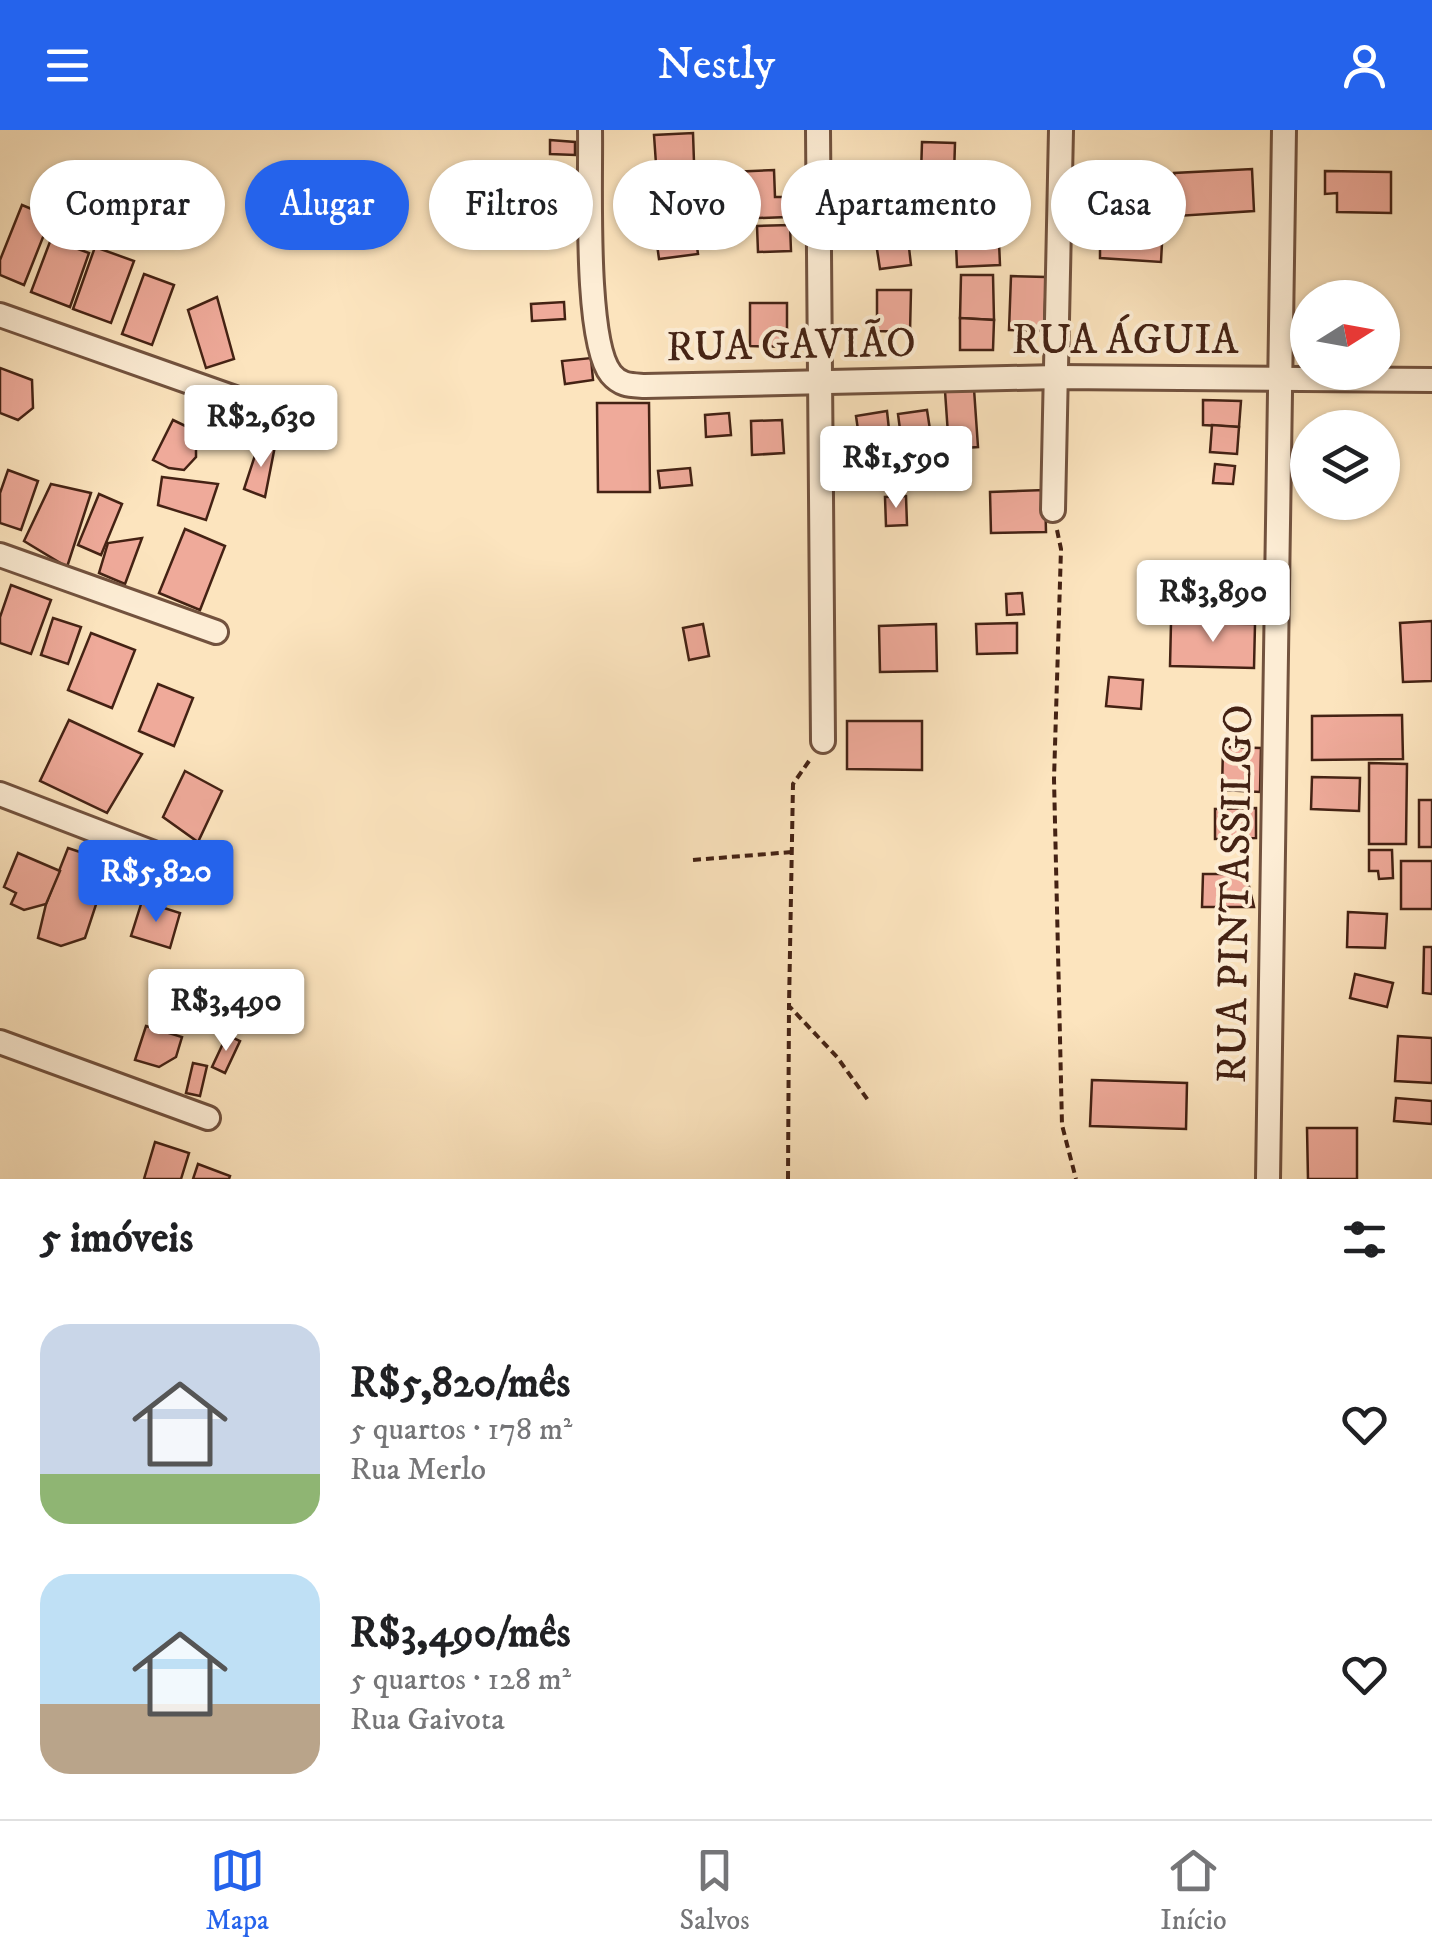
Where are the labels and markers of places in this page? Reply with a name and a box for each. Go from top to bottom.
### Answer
pin: R$2,630 [169,385,353,470]
pin: R$1,590 [804,426,988,511]
pin: R$3,890 [1121,560,1305,645]
pin: R$5,820 [64,840,248,925]
pin: R$3,490 [134,969,318,1054]

